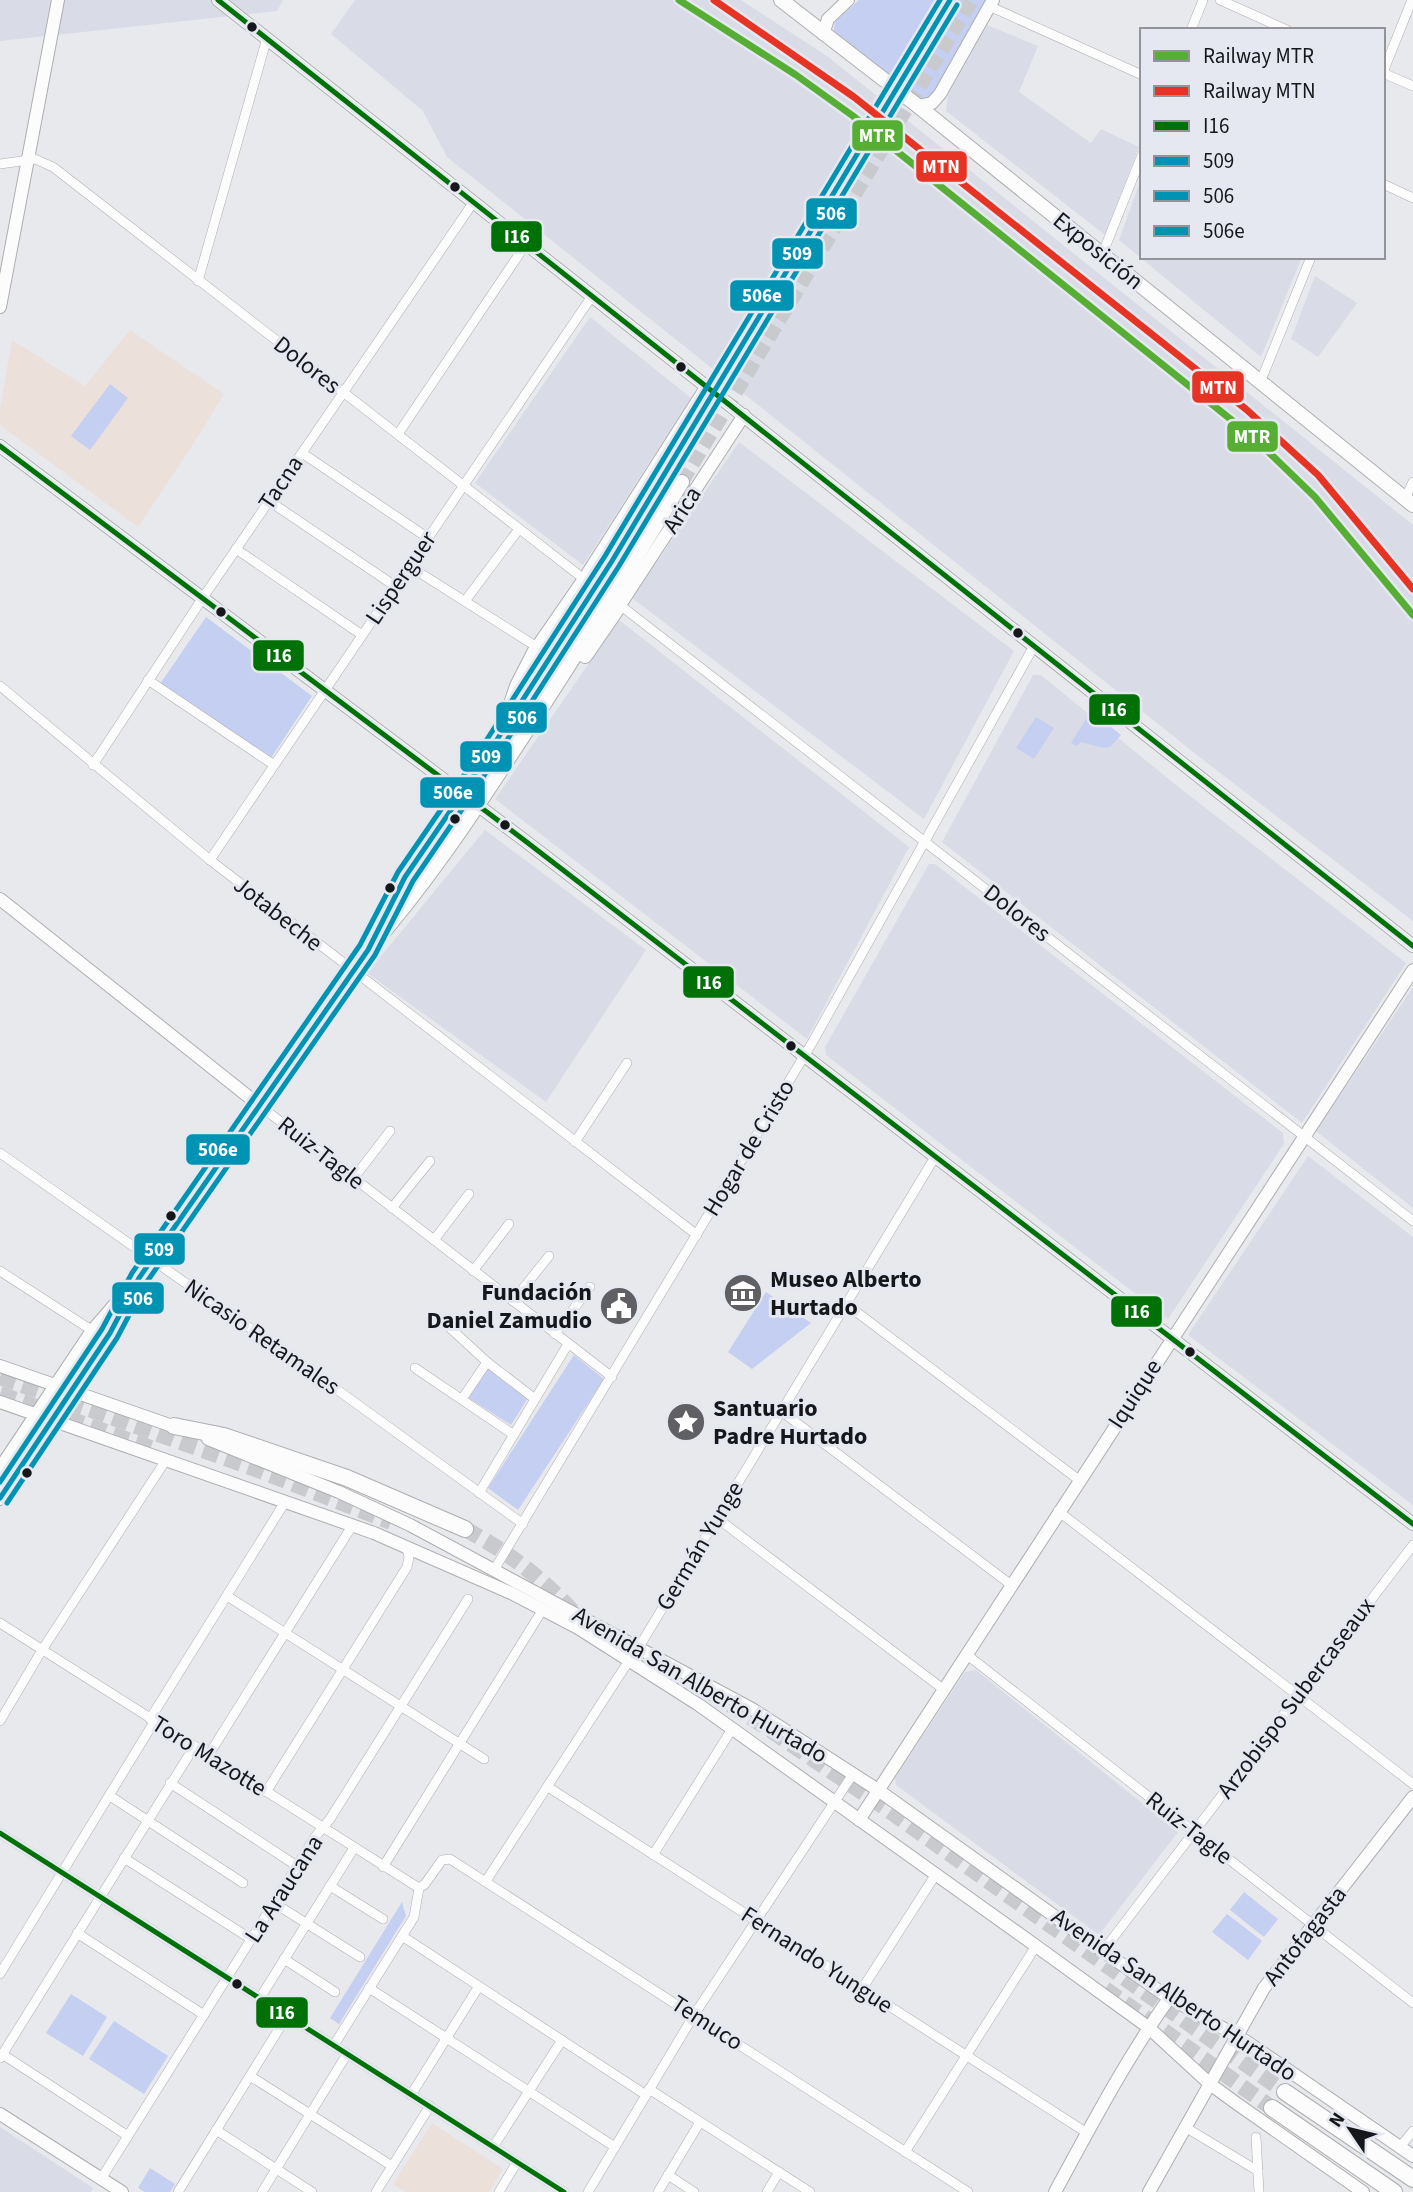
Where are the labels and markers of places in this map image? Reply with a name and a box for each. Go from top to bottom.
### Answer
unlabelled marker [245,20,259,34]
unlabelled marker [448,180,462,194]
unlabelled marker [674,360,688,374]
unlabelled marker [214,605,228,619]
unlabelled marker [1011,626,1025,640]
unlabelled marker [448,812,462,826]
unlabelled marker [498,818,512,832]
unlabelled marker [383,881,397,895]
unlabelled marker [784,1039,798,1053]
unlabelled marker [164,1209,178,1223]
place label: Museo Alberto Hurtado [770,1262,922,1325]
museum icon: Museo Alberto Hurtado [722,1272,764,1314]
place label: Fundación Daniel Zamudio [426,1275,592,1338]
public building icon: Fundación Daniel Zamudio [598,1285,640,1327]
unlabelled marker [1183,1345,1197,1359]
place label: Santuario Padre Hurtado [713,1391,867,1454]
place icon: Santuario Padre Hurtado [665,1401,707,1443]
unlabelled marker [20,1466,34,1480]
unlabelled marker [230,1977,244,1991]

